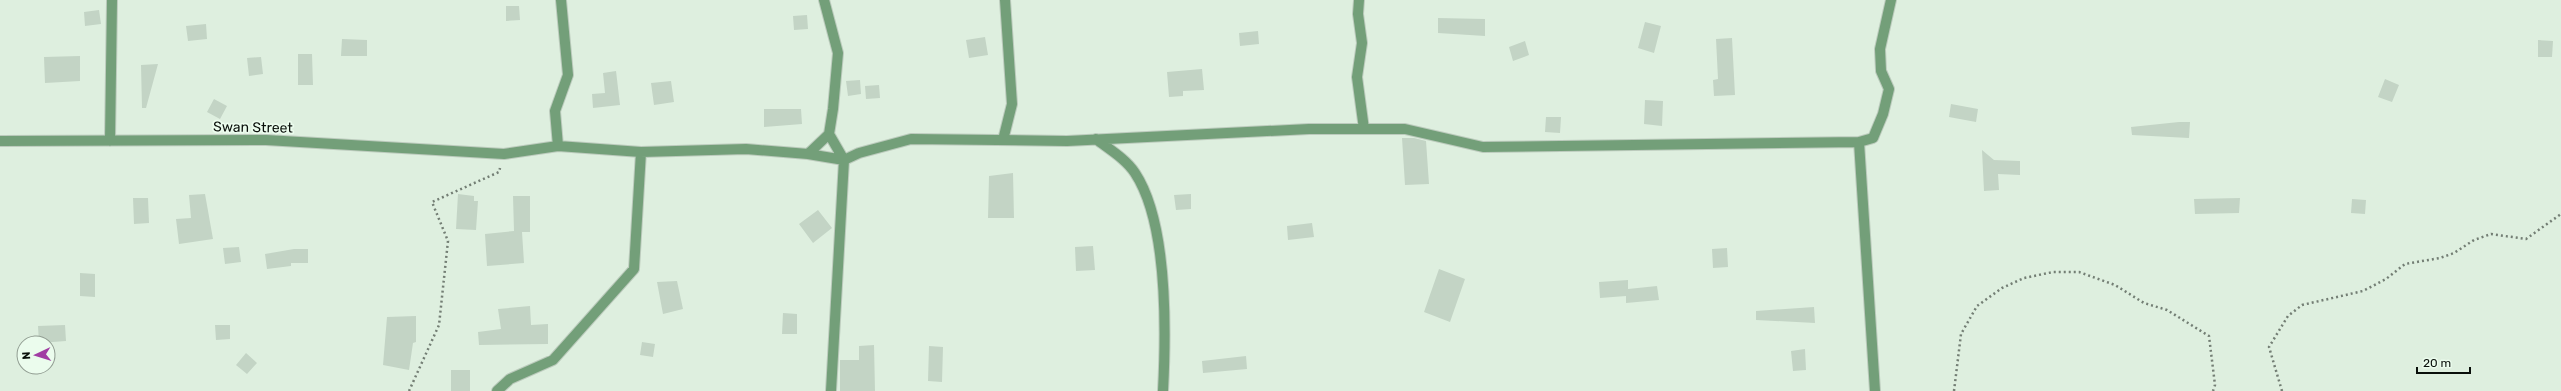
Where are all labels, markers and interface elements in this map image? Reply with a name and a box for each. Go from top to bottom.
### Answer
street label: Swan Street [213,118,294,137]
north arrow [16,335,56,375]
scale bar [2417,349,2470,375]
text: N [20,351,33,360]
text: 20 m [2423,356,2451,370]

